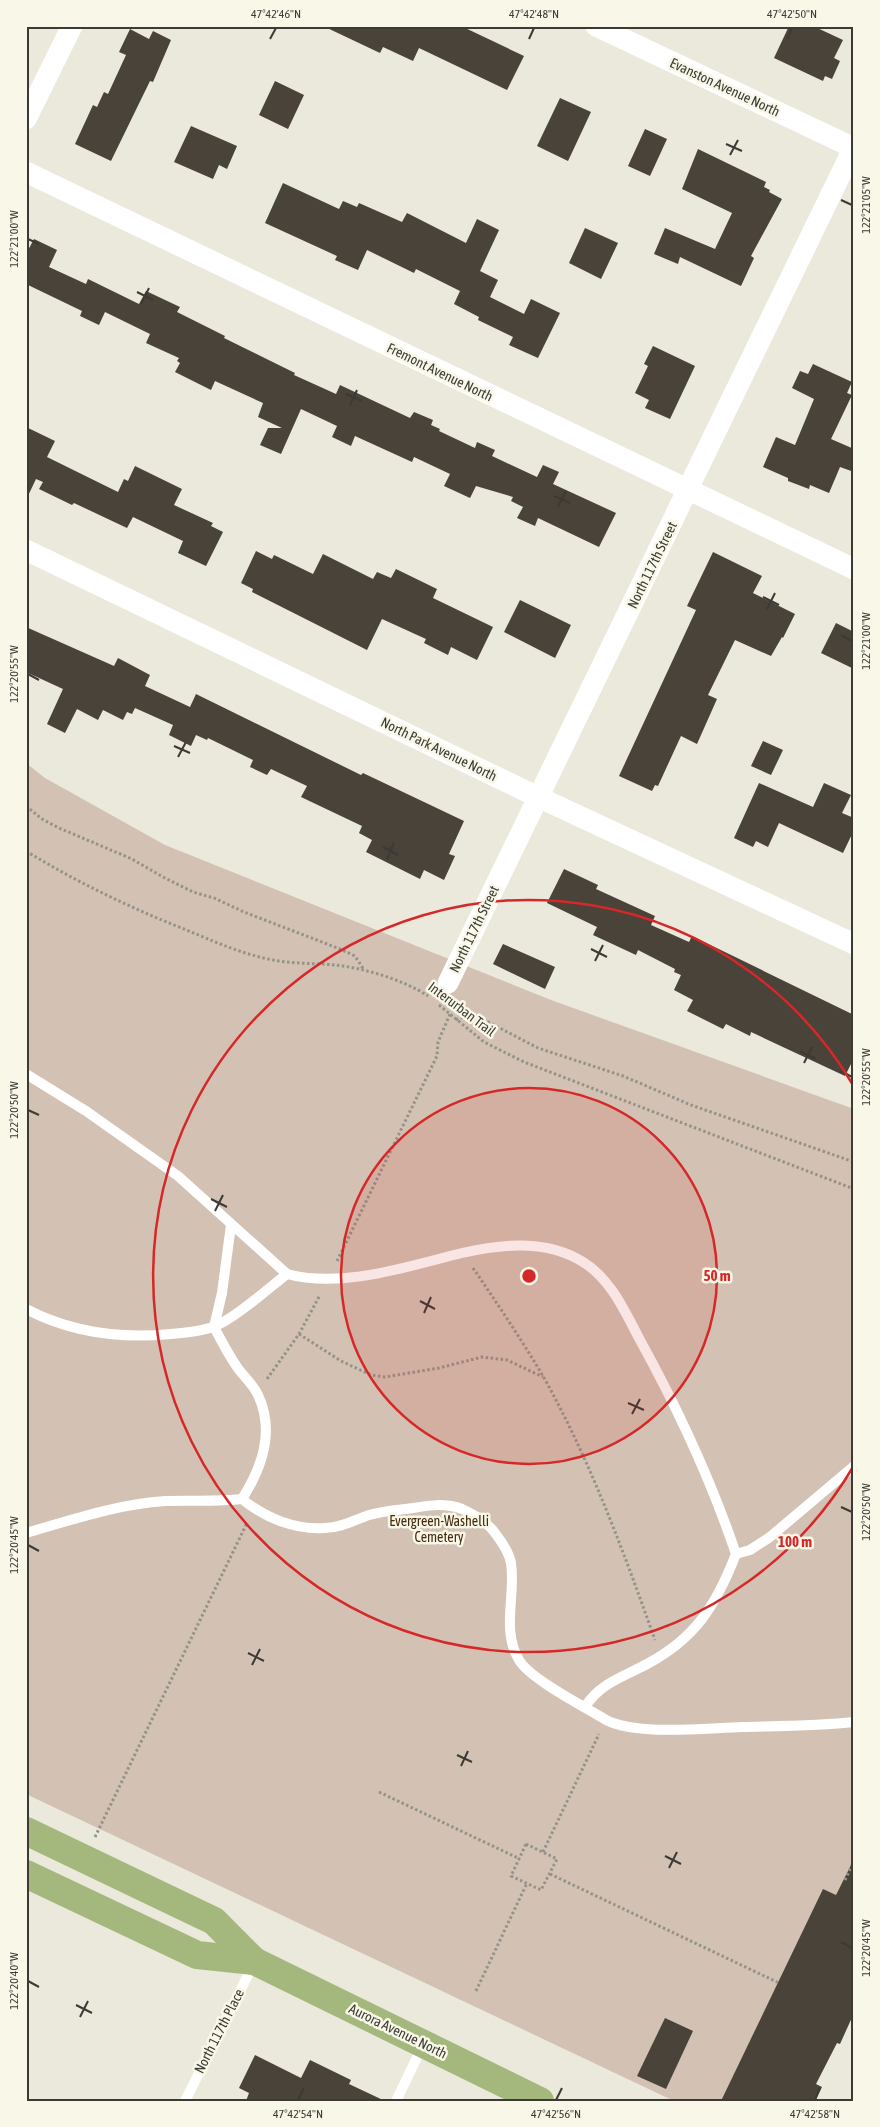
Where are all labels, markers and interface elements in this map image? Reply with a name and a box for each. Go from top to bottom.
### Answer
text: 47°42'46"N [251,7,301,21]
text: 47°42'48"N [509,7,559,21]
text: 47°42'50"N [767,7,817,21]
street label: Evanston Avenue North [668,55,782,119]
text: 122°21'05"W [859,176,873,234]
text: 122°21'00"W [7,210,21,268]
street label: Fremont Avenue North [385,339,495,405]
street label: North 117th Street [624,519,680,611]
text: 122°21'00"W [859,612,873,670]
text: 122°20'55"W [7,645,21,703]
street label: North Park Avenue North [378,714,500,784]
street label: North 117th Street [446,883,502,975]
street label: Interurban Trail [425,979,499,1040]
text: 122°20'55"W [859,1048,873,1106]
text: 122°20'50"W [7,1081,21,1139]
centre of rings [520,1267,538,1285]
text: 50 m [704,1267,731,1284]
text: 122°20'50"W [859,1483,873,1541]
park label: Evergreen-Washelli Cemetery [389,1513,489,1545]
text: 122°20'45"W [7,1516,21,1574]
text: 100 m [778,1533,812,1550]
text: 122°20'45"W [859,1919,873,1977]
text: 122°20'40"W [7,1952,21,2010]
street label: North 117th Place [191,1986,247,2076]
street label: Aurora Avenue North [346,2000,450,2062]
text: 47°42'54"N [273,2107,323,2121]
text: 47°42'56"N [531,2107,581,2121]
text: 47°42'58"N [790,2107,840,2121]

